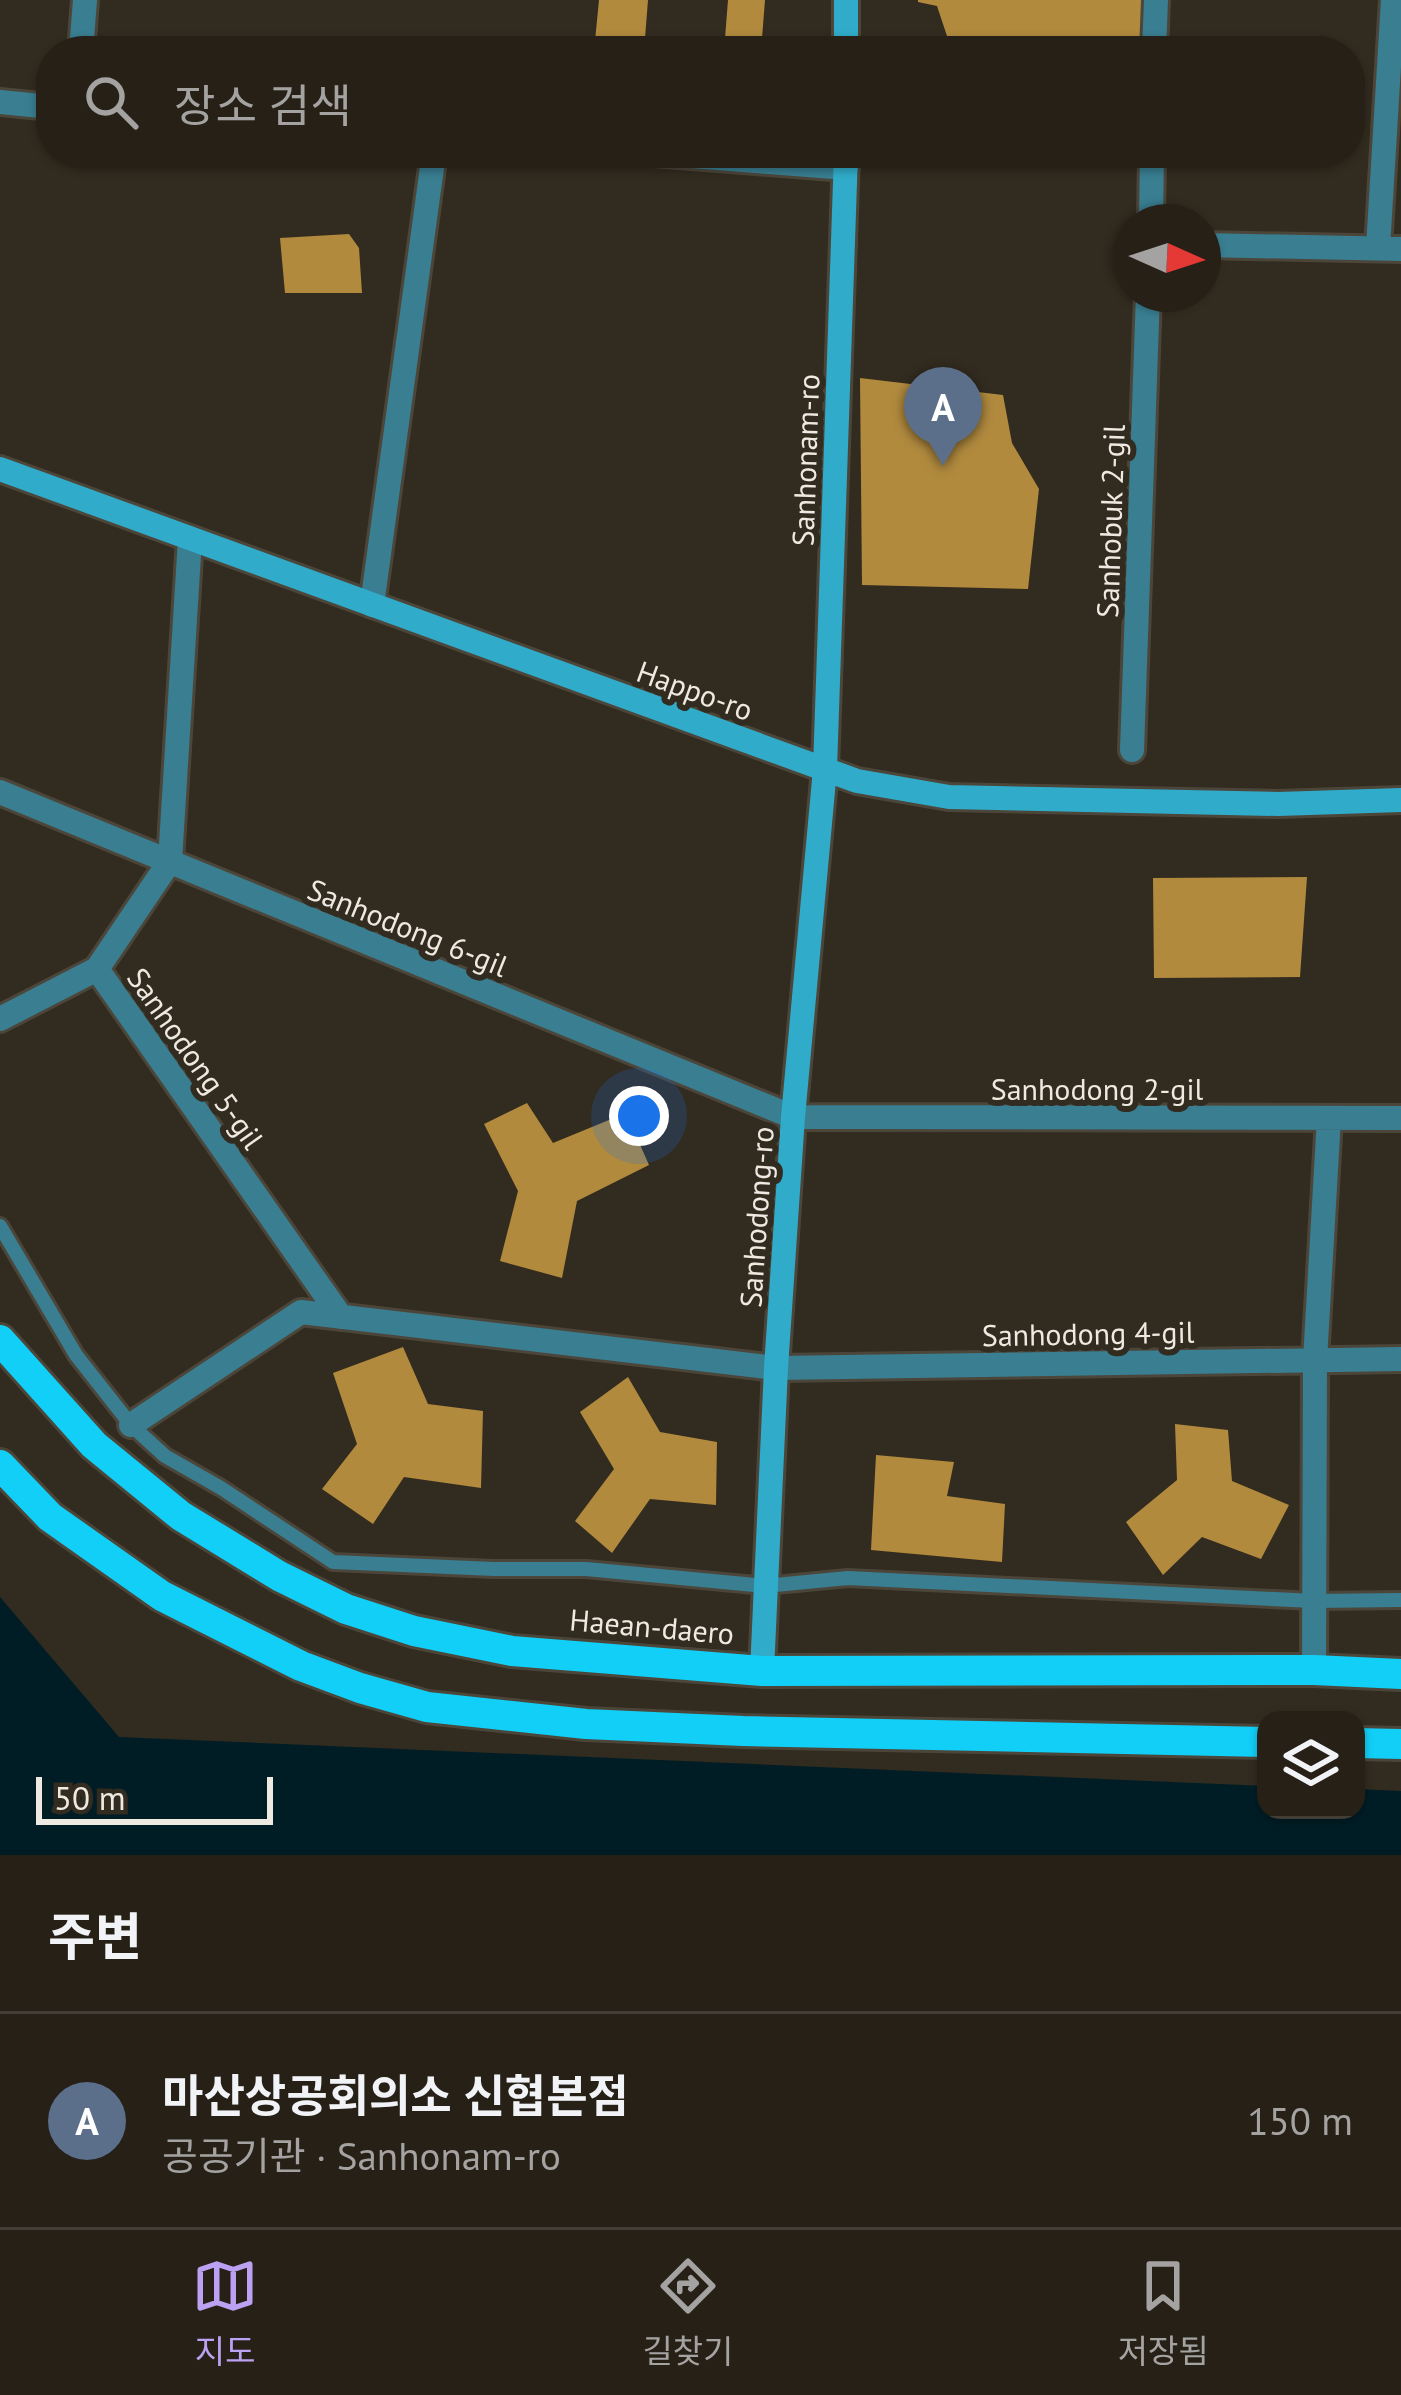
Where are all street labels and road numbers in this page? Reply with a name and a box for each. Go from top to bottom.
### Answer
street label: Sanhonam-ro [783,373,827,547]
street label: Sanhobuk 2-gil [1087,423,1133,618]
street label: Happo-ro [632,651,758,729]
street label: Sanhodong 6-gil [302,869,514,985]
street label: Sanhodong 5-gil [119,960,273,1156]
street label: Sanhodong 2-gil [991,1069,1203,1108]
street label: Sanhodong-ro [730,1125,782,1309]
street label: Sanhodong 4-gil [981,1312,1195,1354]
street label: Haean-daero [568,1599,736,1653]

